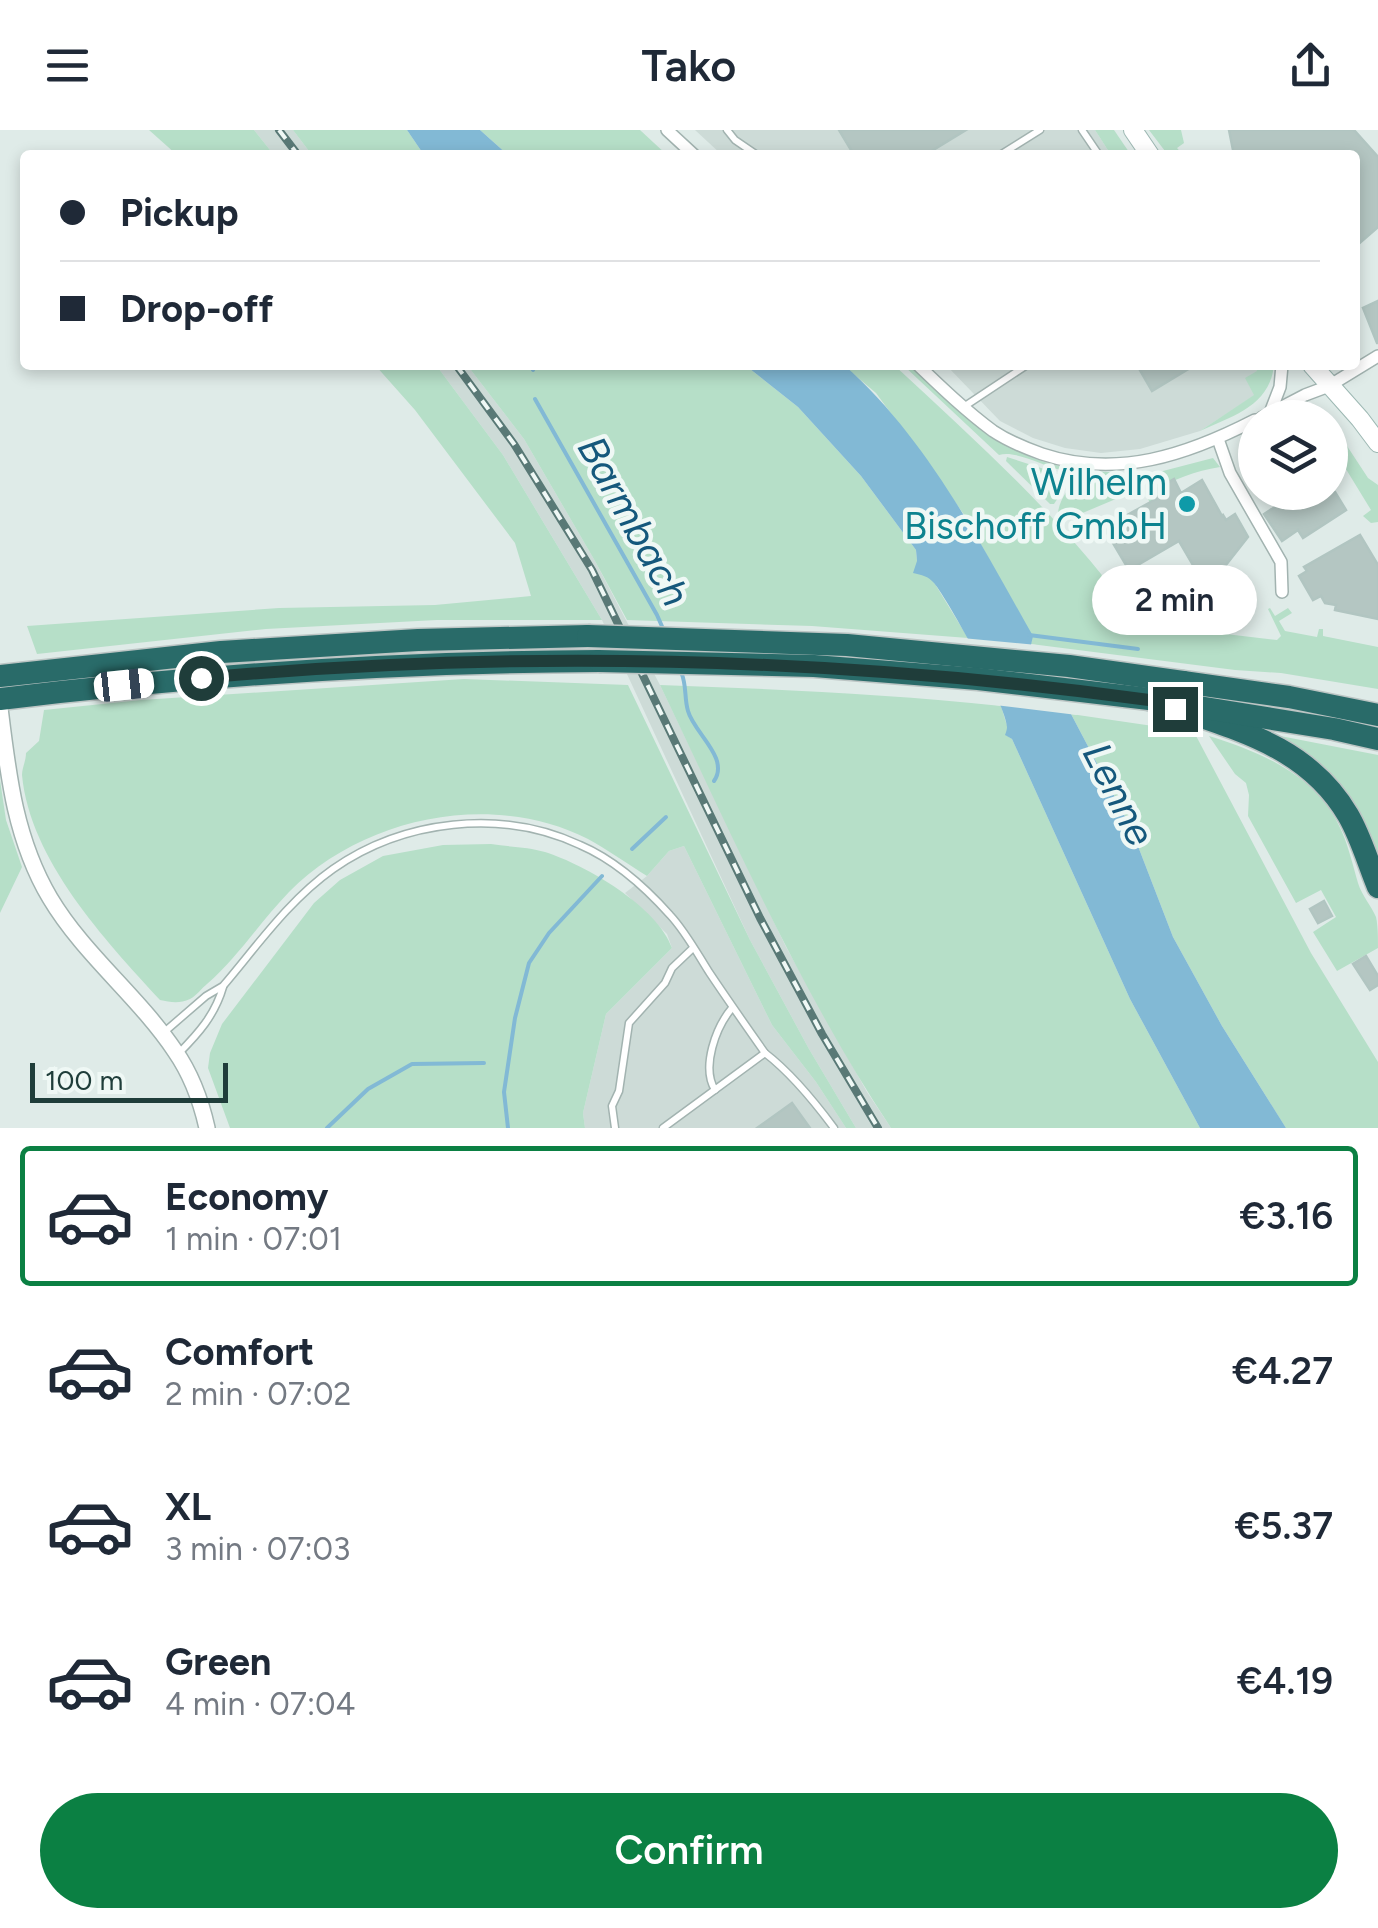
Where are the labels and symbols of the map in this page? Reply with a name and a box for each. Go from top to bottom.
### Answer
water label: Barmbach [568,428,700,614]
place label: Wilhelm Bischoff GmbH [904,459,1167,549]
marker: Wilhelm Bischoff GmbH [1176,493,1198,515]
callout: 2 min [1092,564,1258,634]
route start [179,656,224,701]
car [93,667,155,703]
route end [1153,687,1198,732]
water label: Lenne [1073,734,1165,854]
scale bar [30,1058,228,1103]

